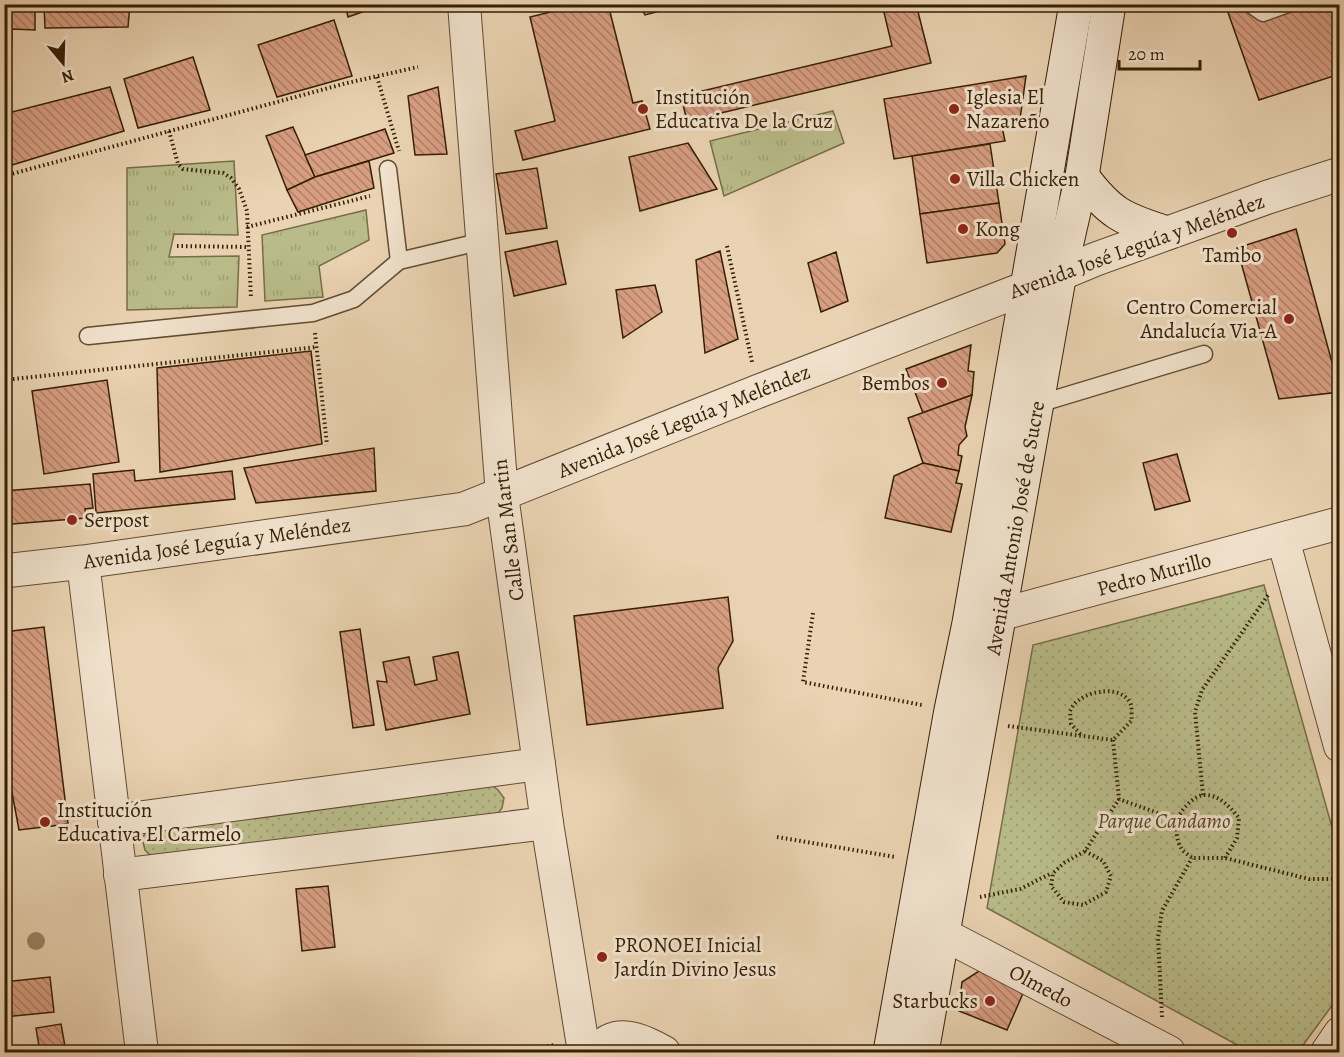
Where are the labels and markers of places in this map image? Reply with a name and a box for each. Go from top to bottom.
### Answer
place label: Institución Educativa De la Cruz [655,83,833,135]
place label: Iglesia El Nazareño [966,83,1049,135]
marker: Institución Educativa De la Cruz [636,102,650,116]
marker: Iglesia El Nazareño [947,102,961,116]
place label: Villa Chicken [966,165,1079,193]
marker: Villa Chicken [948,172,962,186]
place label: Kong [975,215,1021,243]
marker: Kong [956,222,970,236]
marker: Tambo [1225,226,1239,240]
place label: Tambo [1203,241,1261,269]
place label: Centro Comercial Andalucía Via-A [1126,293,1278,345]
marker: Centro Comercial Andalucía Via-A [1282,312,1296,326]
place label: Bembos [861,369,930,397]
marker: Bembos [935,376,949,390]
place label: Serpost [84,506,149,534]
marker: Serpost [65,513,79,527]
place label: Institución Educativa El Carmelo [57,796,241,848]
marker: Institución Educativa El Carmelo [38,815,52,829]
place label: PRONOEI Inicial Jardín Divino Jesus [614,931,776,983]
marker: PRONOEI Inicial Jardín Divino Jesus [595,950,609,964]
place label: Starbucks [892,987,978,1015]
marker: Starbucks [983,994,997,1008]

